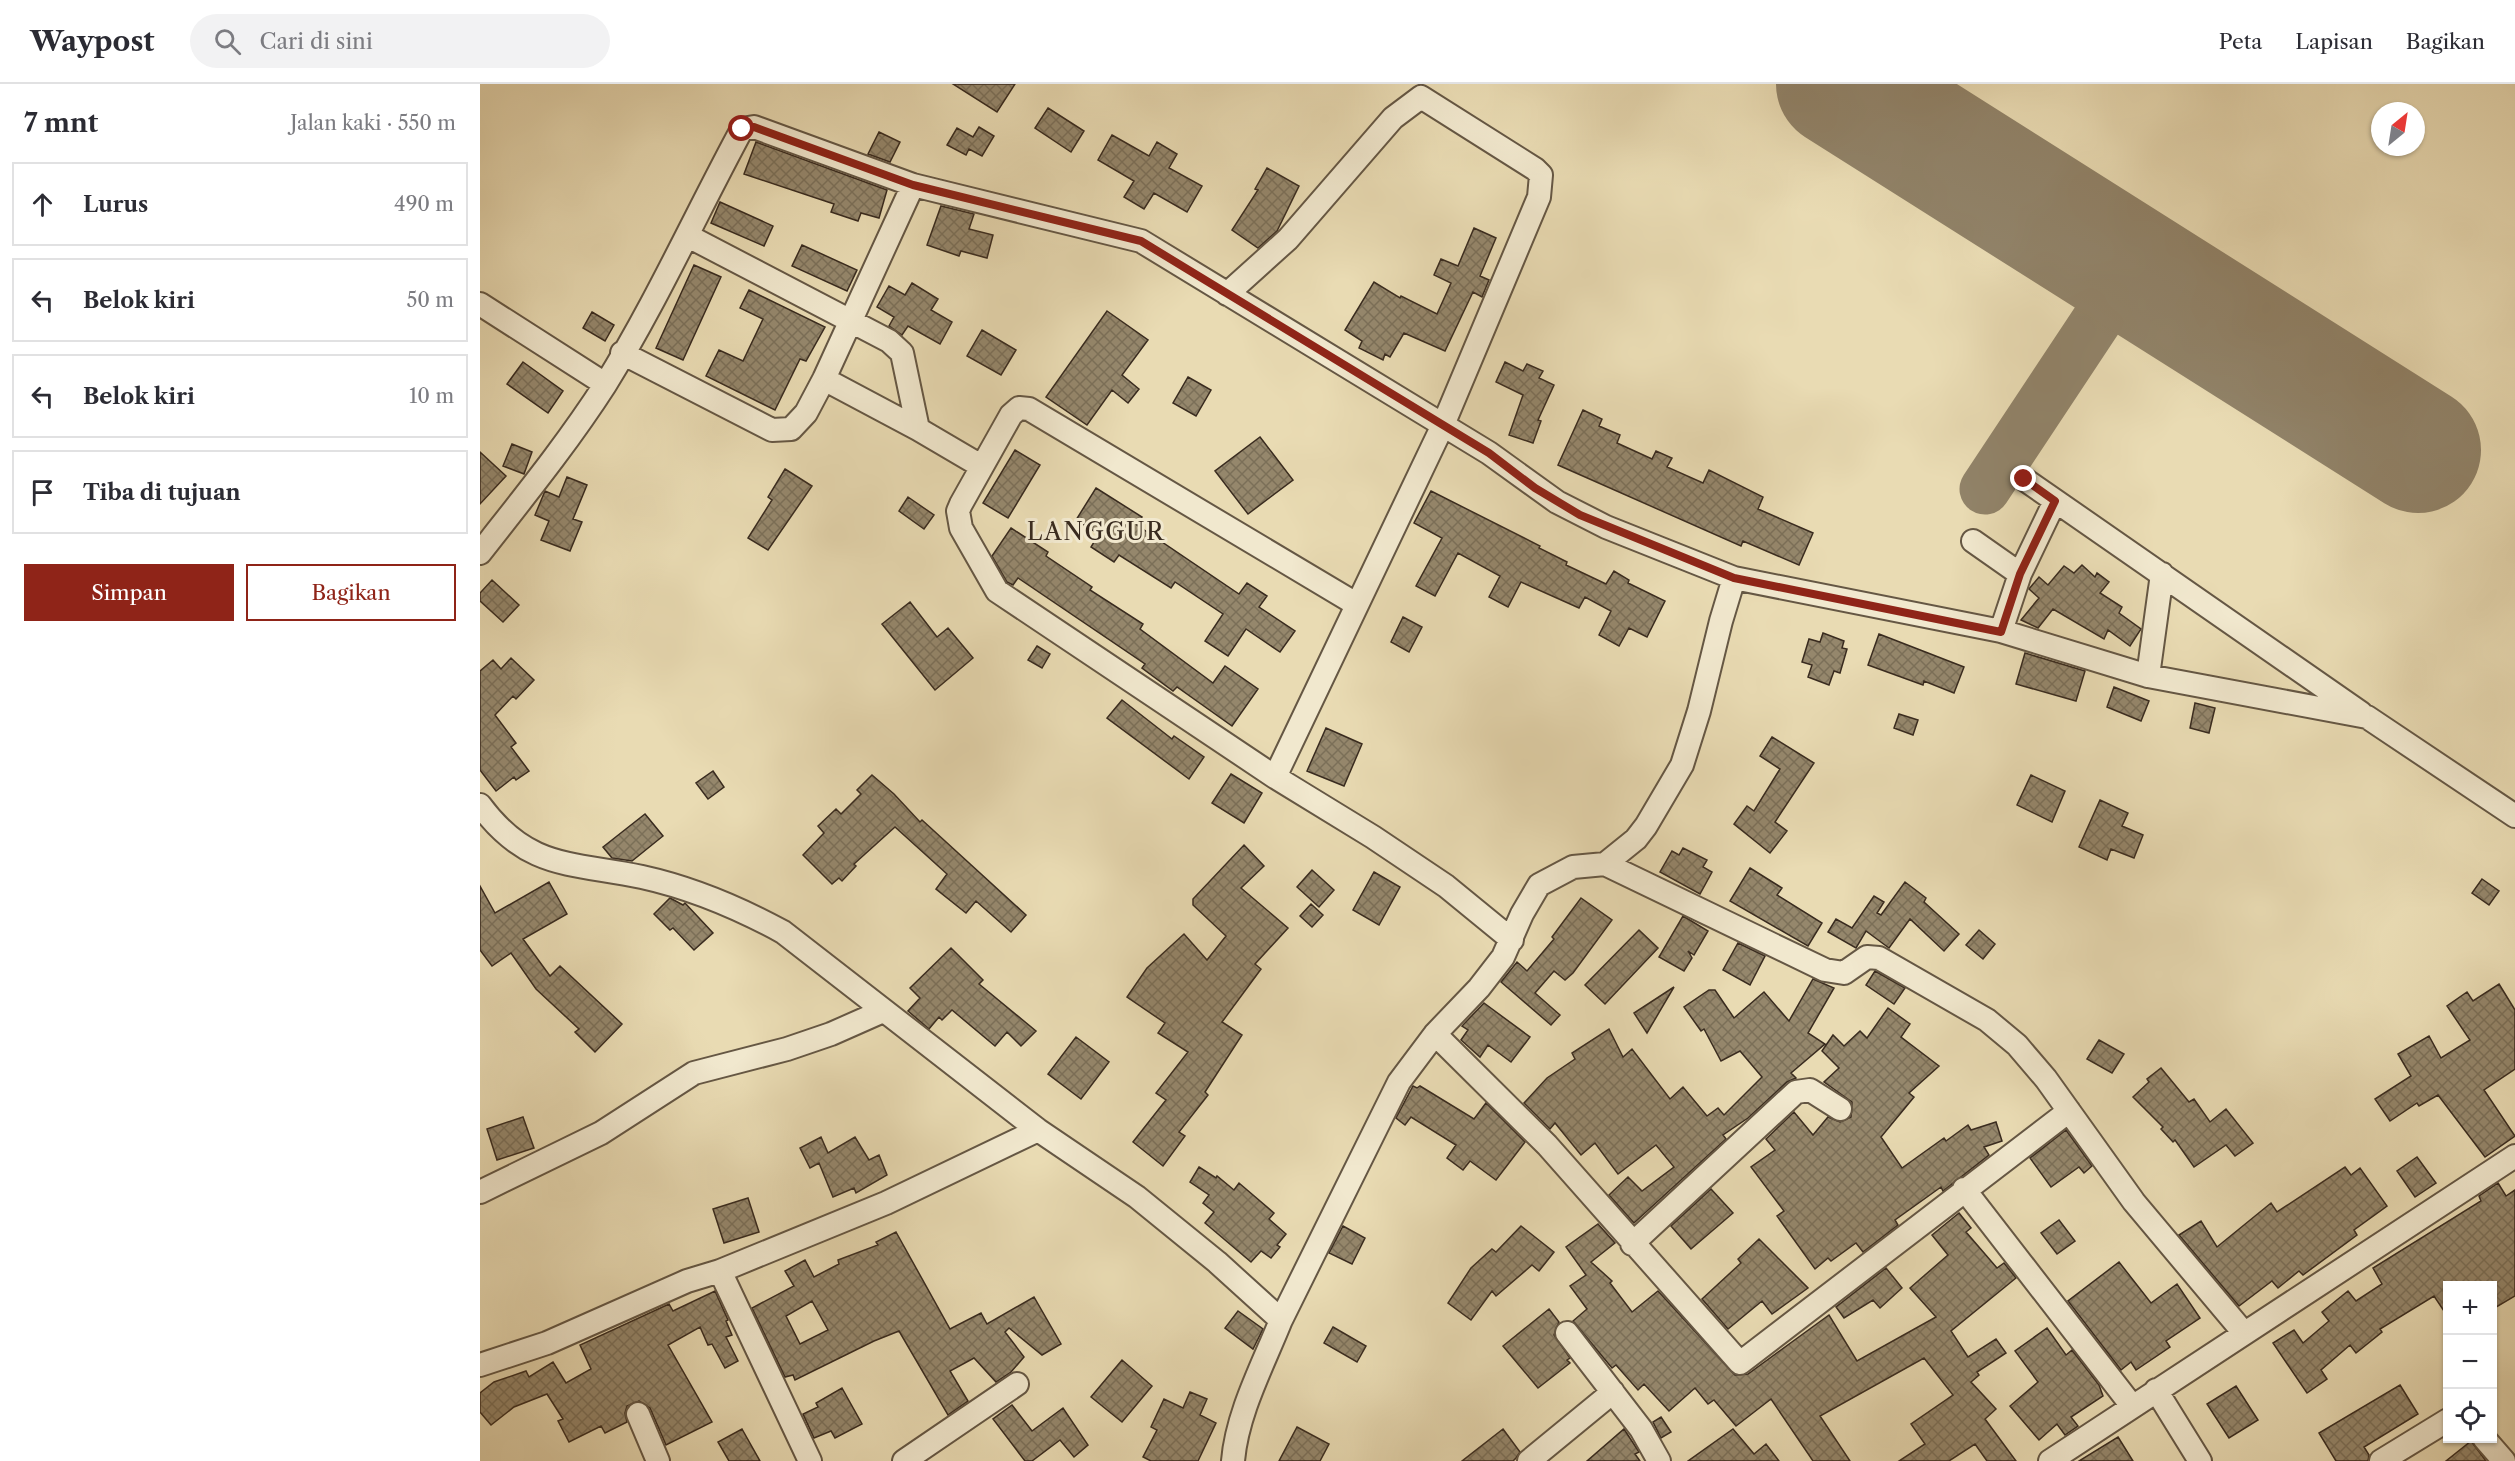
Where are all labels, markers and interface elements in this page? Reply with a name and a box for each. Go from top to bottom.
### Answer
search box [190,14,610,68]
text: Waypost [30,24,154,58]
icon: search [211,25,244,58]
text: Cari di sini [259,28,373,55]
text: Peta [2219,29,2262,54]
text: Lapisan [2295,29,2373,54]
text: Bagikan [2406,29,2485,54]
north arrow [2371,102,2425,156]
text: 7 mnt [24,107,98,139]
text: Jalan kaki · 550 m [290,111,456,135]
route start [728,115,754,141]
icon: ahead [26,188,59,221]
text: Lurus [83,191,148,218]
text: 490 m [394,192,454,216]
icon: left [26,284,59,317]
text: Belok kiri [83,287,195,314]
text: 50 m [407,288,454,312]
icon: left [26,380,59,413]
text: Belok kiri [83,383,195,410]
text: 10 m [409,384,454,408]
route end [2010,465,2036,491]
icon: arrive [26,476,59,509]
text: Tiba di tujuan [83,479,241,506]
district label: LANGGUR [1027,517,1165,546]
button: Simpan [24,564,234,621]
button: Bagikan [246,564,456,621]
map controls [2443,1281,2497,1443]
button: + [2443,1281,2497,1335]
button: − [2443,1335,2497,1389]
button: locate [2443,1389,2497,1443]

